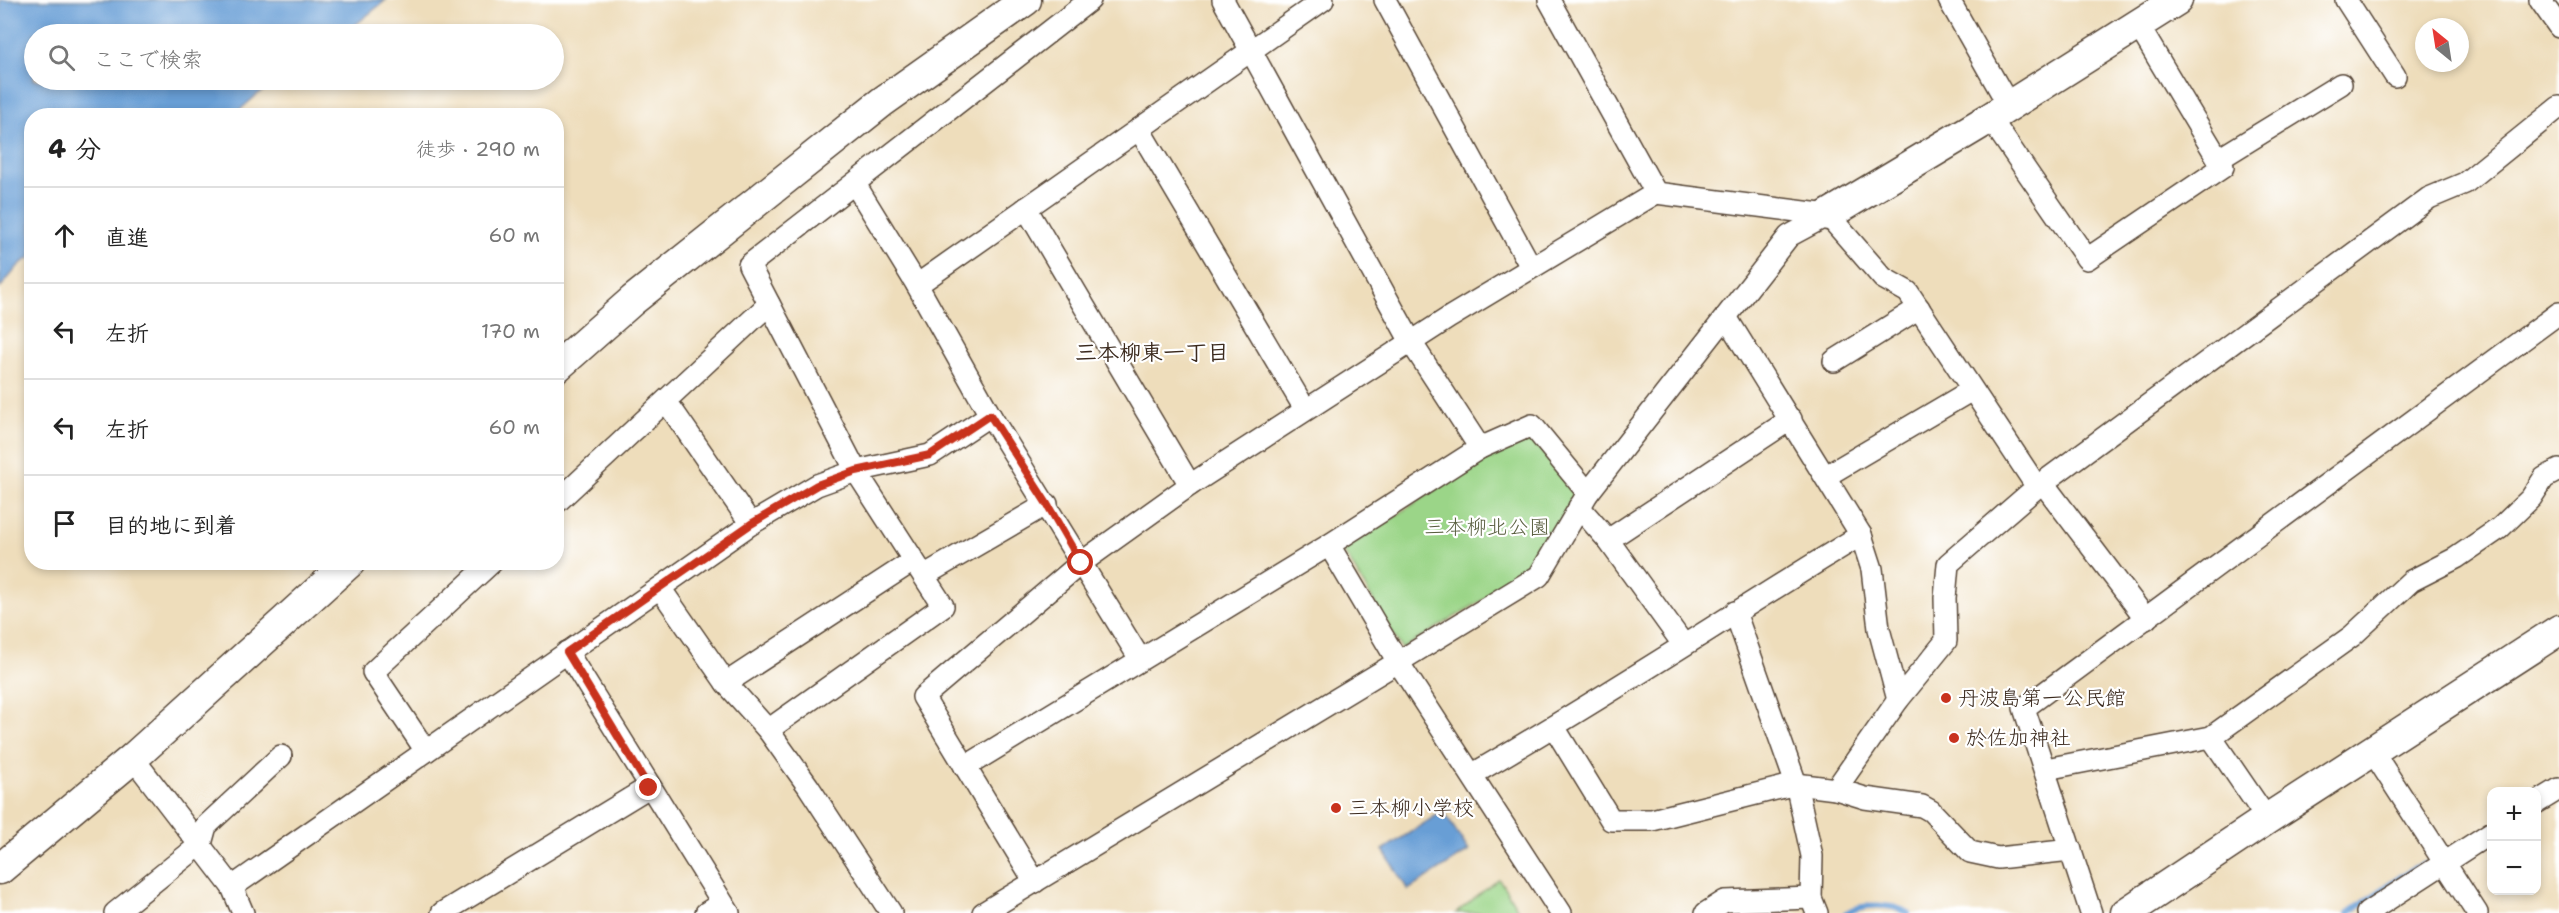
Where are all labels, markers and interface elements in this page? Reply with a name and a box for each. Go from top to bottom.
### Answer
north arrow [2415,18,2469,72]
search box [24,24,564,90]
icon: search [45,41,78,74]
text: ここで検索 [93,45,203,74]
text: 4 分 [48,131,101,166]
text: 徒歩 · 290 m [416,136,540,162]
icon: ahead [48,219,81,252]
text: 60 m [488,222,540,248]
text: 直進 [105,223,149,252]
icon: left [48,315,81,348]
text: 170 m [481,318,540,344]
text: 左折 [105,319,149,348]
district label: 三本柳東一丁目 [1075,338,1229,367]
icon: left [48,411,81,444]
text: 60 m [488,414,540,440]
text: 左折 [105,415,149,444]
icon: arrive [48,507,81,540]
text: 目的地に到着 [105,511,237,540]
park label: 三本柳北公園 [1424,513,1550,541]
route start [1067,549,1093,575]
place label: 丹波島第一公民館 [1958,684,2126,712]
marker: 丹波島第一公民館 [1939,691,1953,705]
place label: 於佐加神社 [1966,724,2071,752]
marker: 於佐加神社 [1947,731,1961,745]
route end [635,774,661,800]
map controls [2487,787,2541,895]
button: + [2487,787,2541,841]
place label: 三本柳小学校 [1348,794,1474,822]
marker: 三本柳小学校 [1329,801,1343,815]
button: − [2487,841,2541,895]

